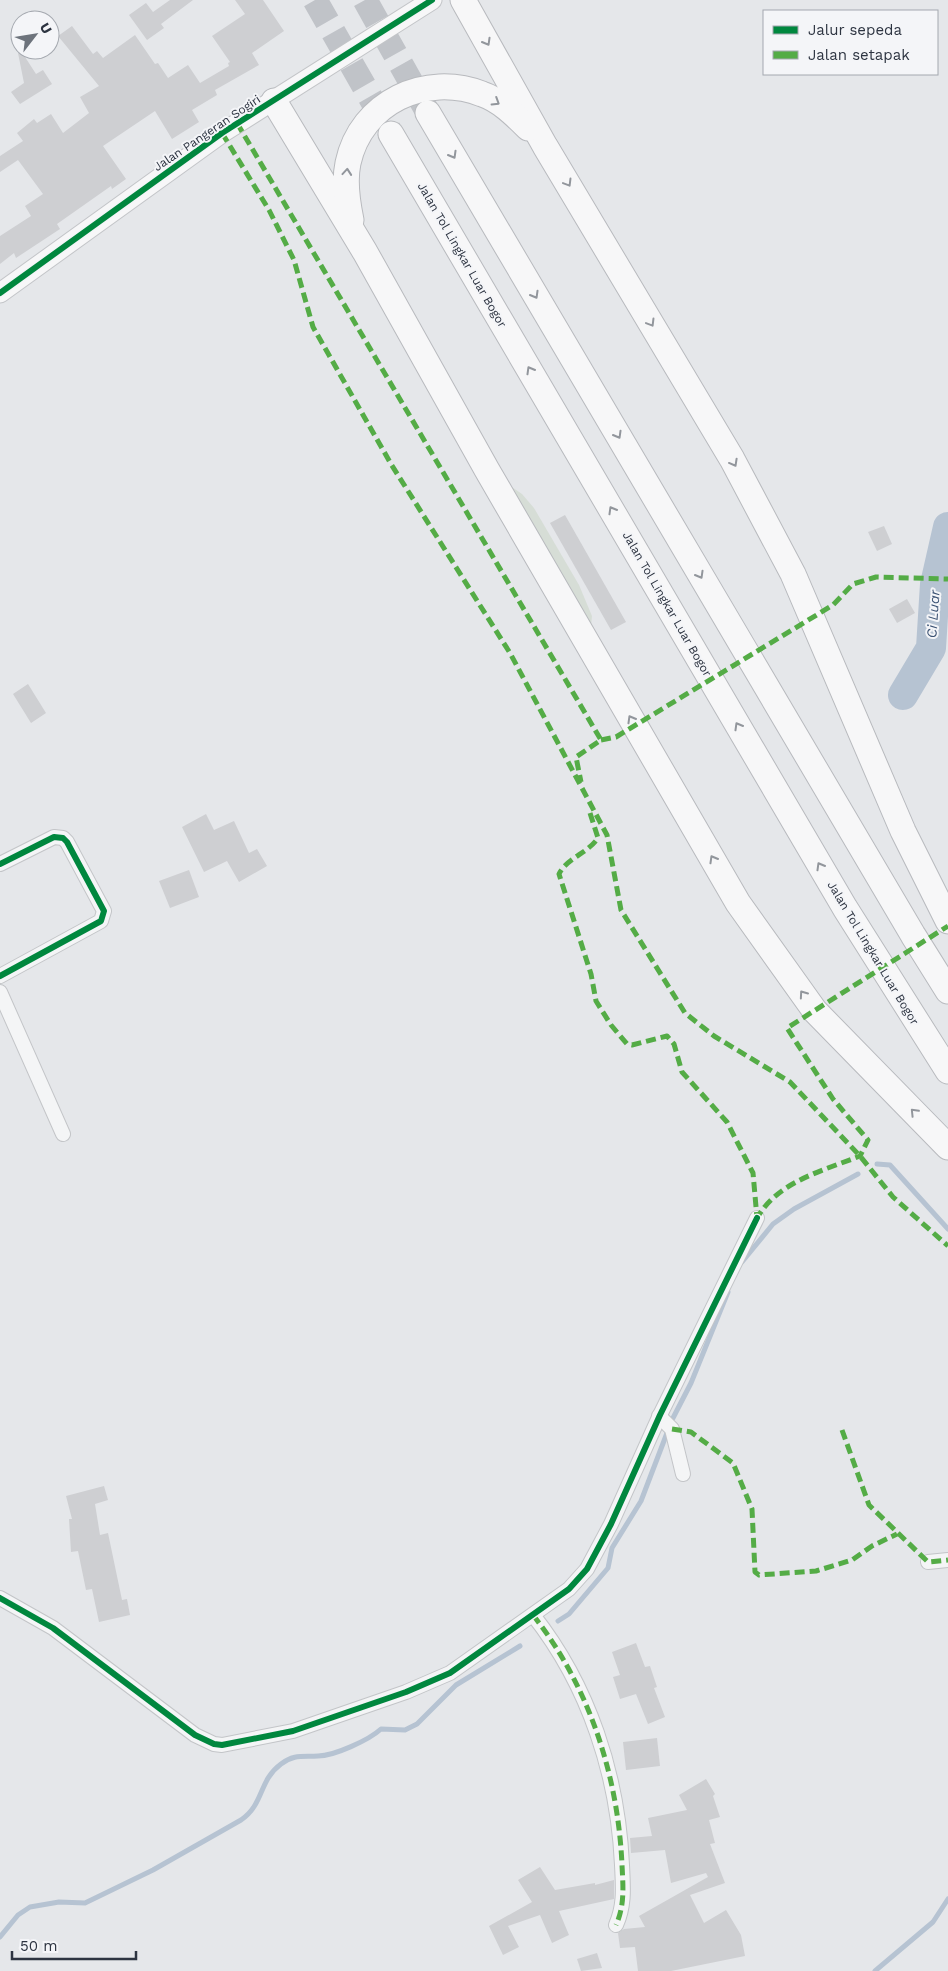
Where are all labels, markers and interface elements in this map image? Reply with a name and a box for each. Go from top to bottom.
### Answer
north arrow [10,10,60,60]
legend [763,10,938,75]
text: U [37,20,56,37]
text: Jalur sepeda [808,21,902,39]
one-way arrow [480,37,490,46]
text: Jalan setapak [808,46,910,64]
street label: Jalan Pangeran Sogiri [151,92,263,174]
one-way arrow [491,96,500,105]
one-way arrow [446,149,456,158]
one-way arrow [341,167,352,175]
one-way arrow [561,178,571,187]
street label: Jalan Tol Lingkar Luar Bogor [415,180,509,330]
one-way arrow [529,289,539,298]
one-way arrow [644,317,654,326]
one-way arrow [526,366,536,375]
one-way arrow [611,429,621,438]
one-way arrow [728,457,738,466]
one-way arrow [608,507,618,516]
street label: Jalan Tol Lingkar Luar Bogor [620,529,714,679]
one-way arrow [694,569,704,578]
water label: Ci Luar [923,589,943,639]
one-way arrow [627,715,637,724]
one-way arrow [735,722,745,731]
one-way arrow [709,855,719,864]
one-way arrow [817,862,827,871]
street label: Jalan Tol Lingkar Luar Bogor [824,879,922,1028]
one-way arrow [800,990,809,1000]
one-way arrow [911,1109,920,1118]
scale bar [12,1928,136,1960]
text: 50 m [20,1937,57,1955]

